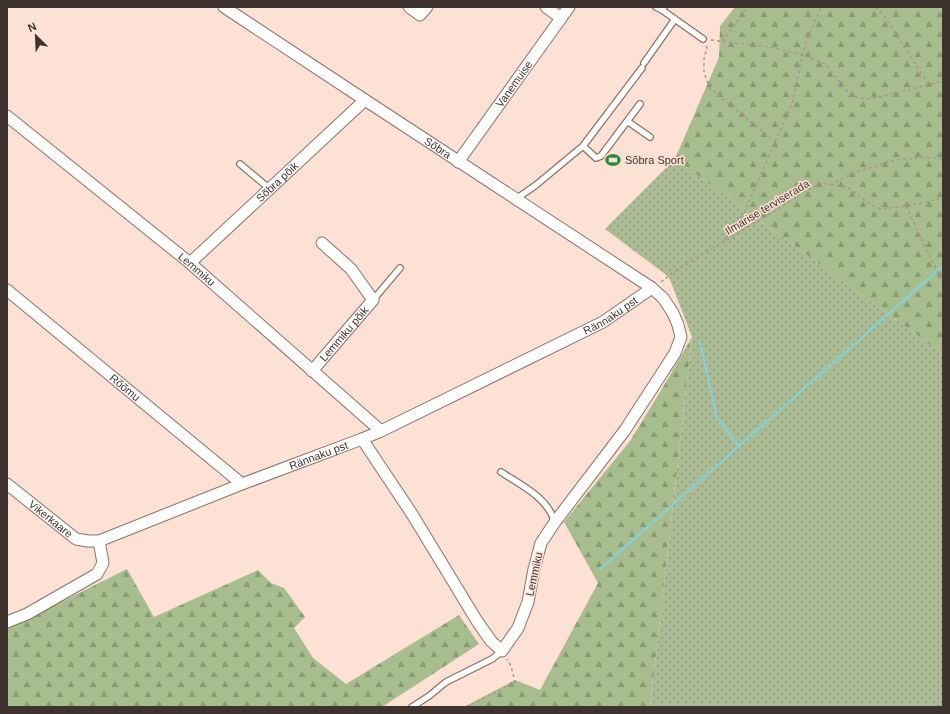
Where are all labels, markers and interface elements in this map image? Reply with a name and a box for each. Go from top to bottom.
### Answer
north arrow [16,16,56,56]
text: N [26,20,38,34]
street label: Vanemuise [493,58,535,110]
street label: Sõbra [422,135,454,161]
sports icon: Sõbra Sport [604,151,622,169]
place label: Sõbra Sport [625,154,684,166]
street label: Sõbra põik [254,159,301,204]
street label: Ilmarise terviserada [723,177,812,237]
street label: Lemmiku [176,250,218,288]
street label: Rännaku pst [581,294,640,337]
street label: Lemmiku põik [317,304,371,364]
street label: Rõõmu [107,371,142,403]
street label: Rännaku pst [287,439,350,472]
street label: Vikerkaare [27,498,75,540]
street label: Lemmiku [523,551,545,597]

